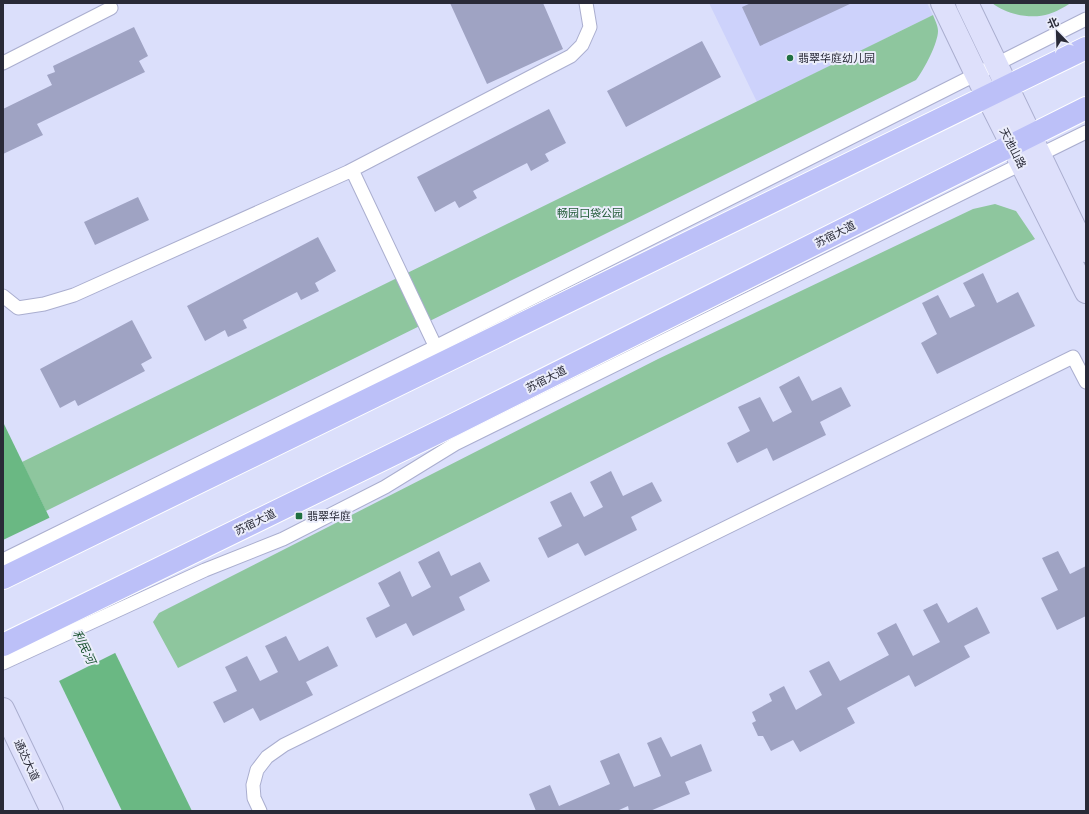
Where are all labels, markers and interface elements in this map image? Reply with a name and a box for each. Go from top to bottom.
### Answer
north arrow [1037,12,1077,52]
text: 北 [1045,14,1061,31]
place label: 翡翠华庭幼儿园 [798,51,875,65]
marker: 翡翠华庭幼儿园 [785,53,795,63]
street label: 天池山路 [997,125,1029,171]
park label: 畅园口袋公园 [557,206,623,220]
street label: 苏宿大道 [812,218,858,250]
street label: 苏宿大道 [523,363,569,395]
street label: 苏宿大道 [232,506,278,538]
place label: 翡翠华庭 [307,509,351,523]
marker: 翡翠华庭 [294,511,304,521]
water label: 利民河 [69,627,100,668]
street label: 通达大道 [11,737,43,783]

